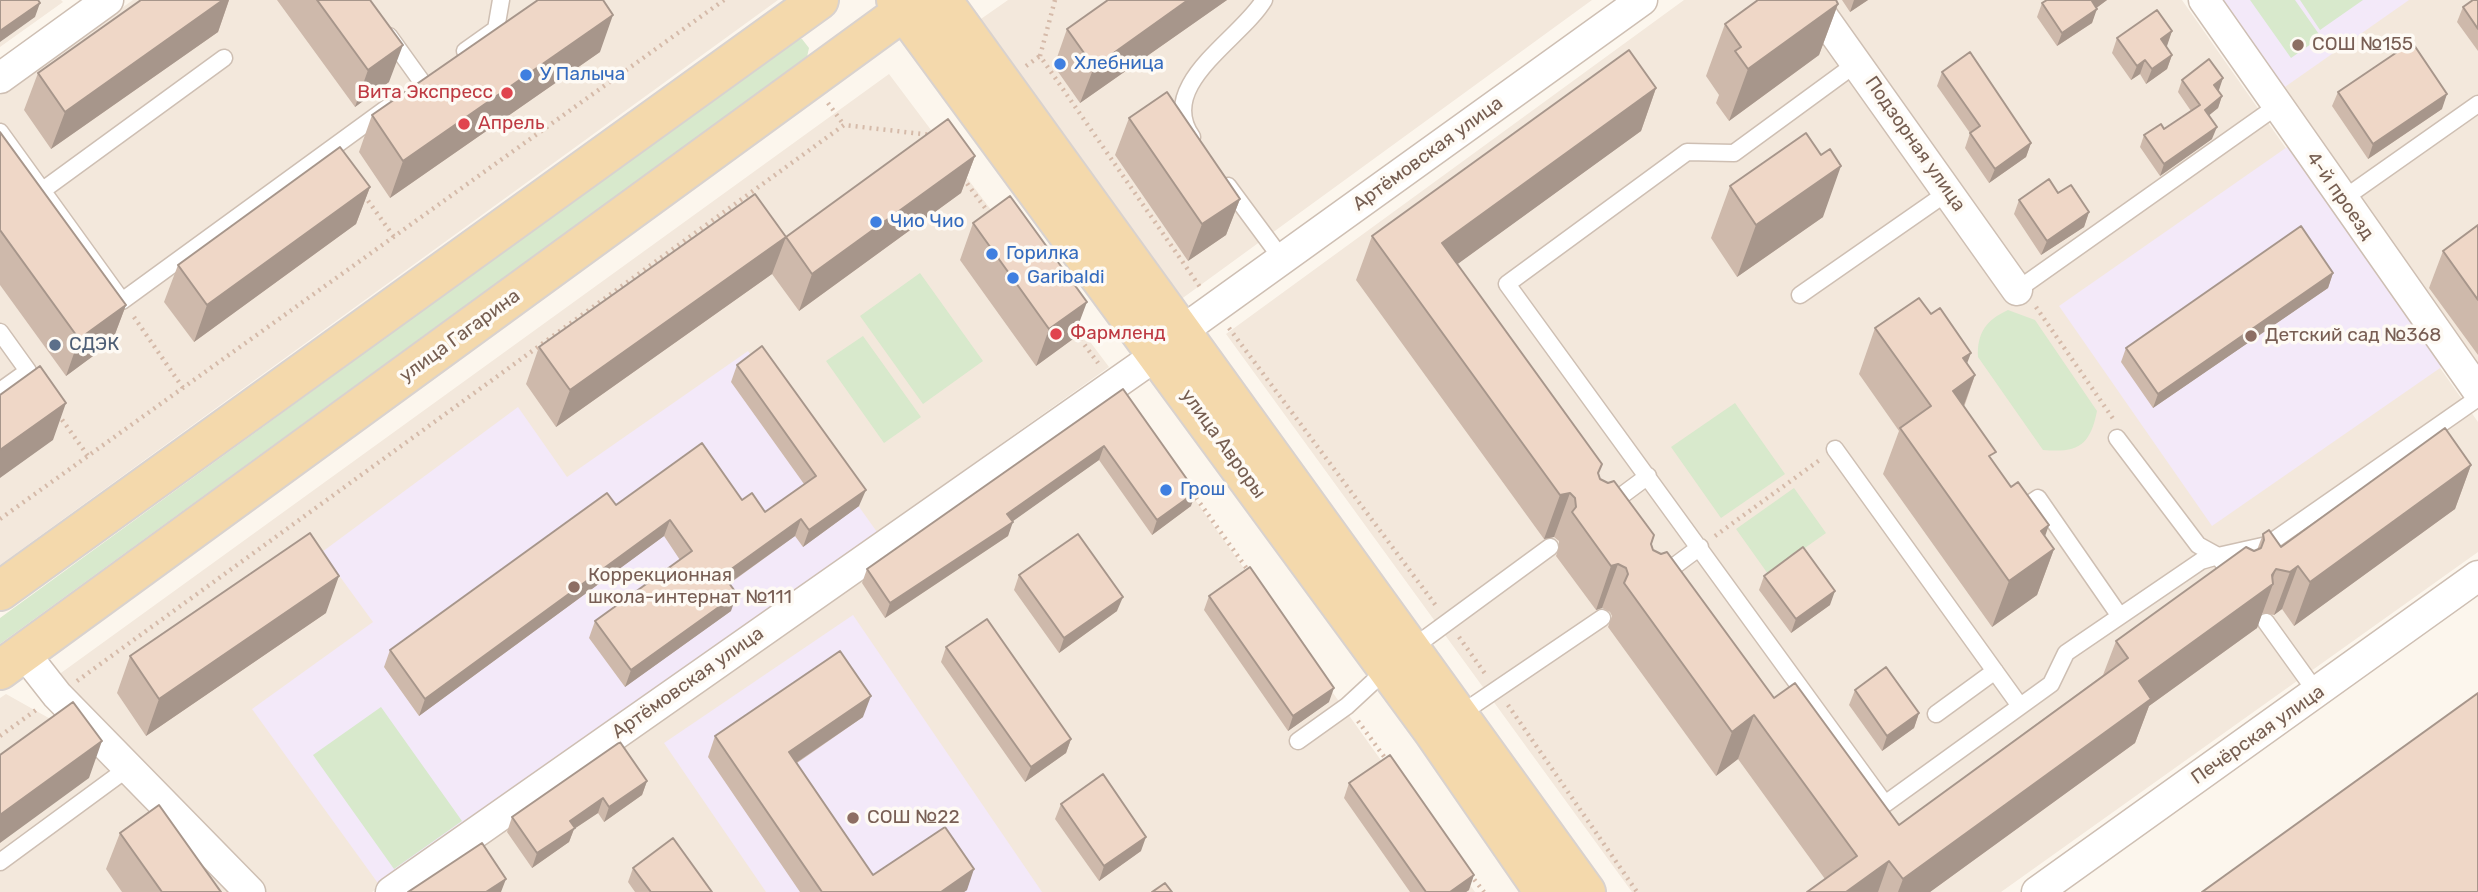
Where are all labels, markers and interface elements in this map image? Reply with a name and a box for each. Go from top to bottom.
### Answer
place label: СОШ №155 [2312,34,2413,56]
marker: СОШ №155 [2290,37,2306,53]
place label: Хлебница [1074,53,1164,75]
marker: Хлебница [1052,56,1068,72]
place label: У Палыча [540,64,625,86]
marker: У Палыча [518,67,534,83]
street label: Подзорная улица [1860,72,1970,216]
place label: Вита Экспресс [357,82,493,104]
marker: Вита Экспресс [499,85,515,101]
street label: Артёмовская улица [1349,92,1507,216]
place label: Апрель [478,113,544,135]
marker: Апрель [456,116,472,132]
street label: 4-й проезд [2301,147,2379,245]
place label: Чио Чио [890,211,964,233]
marker: Чио Чио [868,214,884,230]
place label: Горилка [1006,243,1079,265]
marker: Горилка [984,246,1000,262]
place label: Garibaldi [1027,267,1105,289]
marker: Garibaldi [1005,270,1021,286]
street label: улица Гагарина [395,285,525,387]
place label: Фармленд [1070,323,1166,345]
place label: Детский сад №368 [2265,325,2441,347]
marker: Фармленд [1048,326,1064,342]
marker: Детский сад №368 [2243,328,2259,344]
place label: СДЭК [69,334,119,356]
marker: СДЭК [47,337,63,353]
street label: улица Авроры [1176,385,1270,503]
place label: Грош [1180,479,1226,501]
marker: Грош [1158,482,1174,498]
place label: Коррекционная школа-интернат №111 [588,565,792,609]
marker: Коррекционная школа-интернат №111 [566,579,582,595]
street label: Артёмовская улица [608,622,768,744]
street label: Печёрская улица [2187,681,2329,789]
place label: СОШ №22 [867,807,960,829]
marker: СОШ №22 [845,810,861,826]

